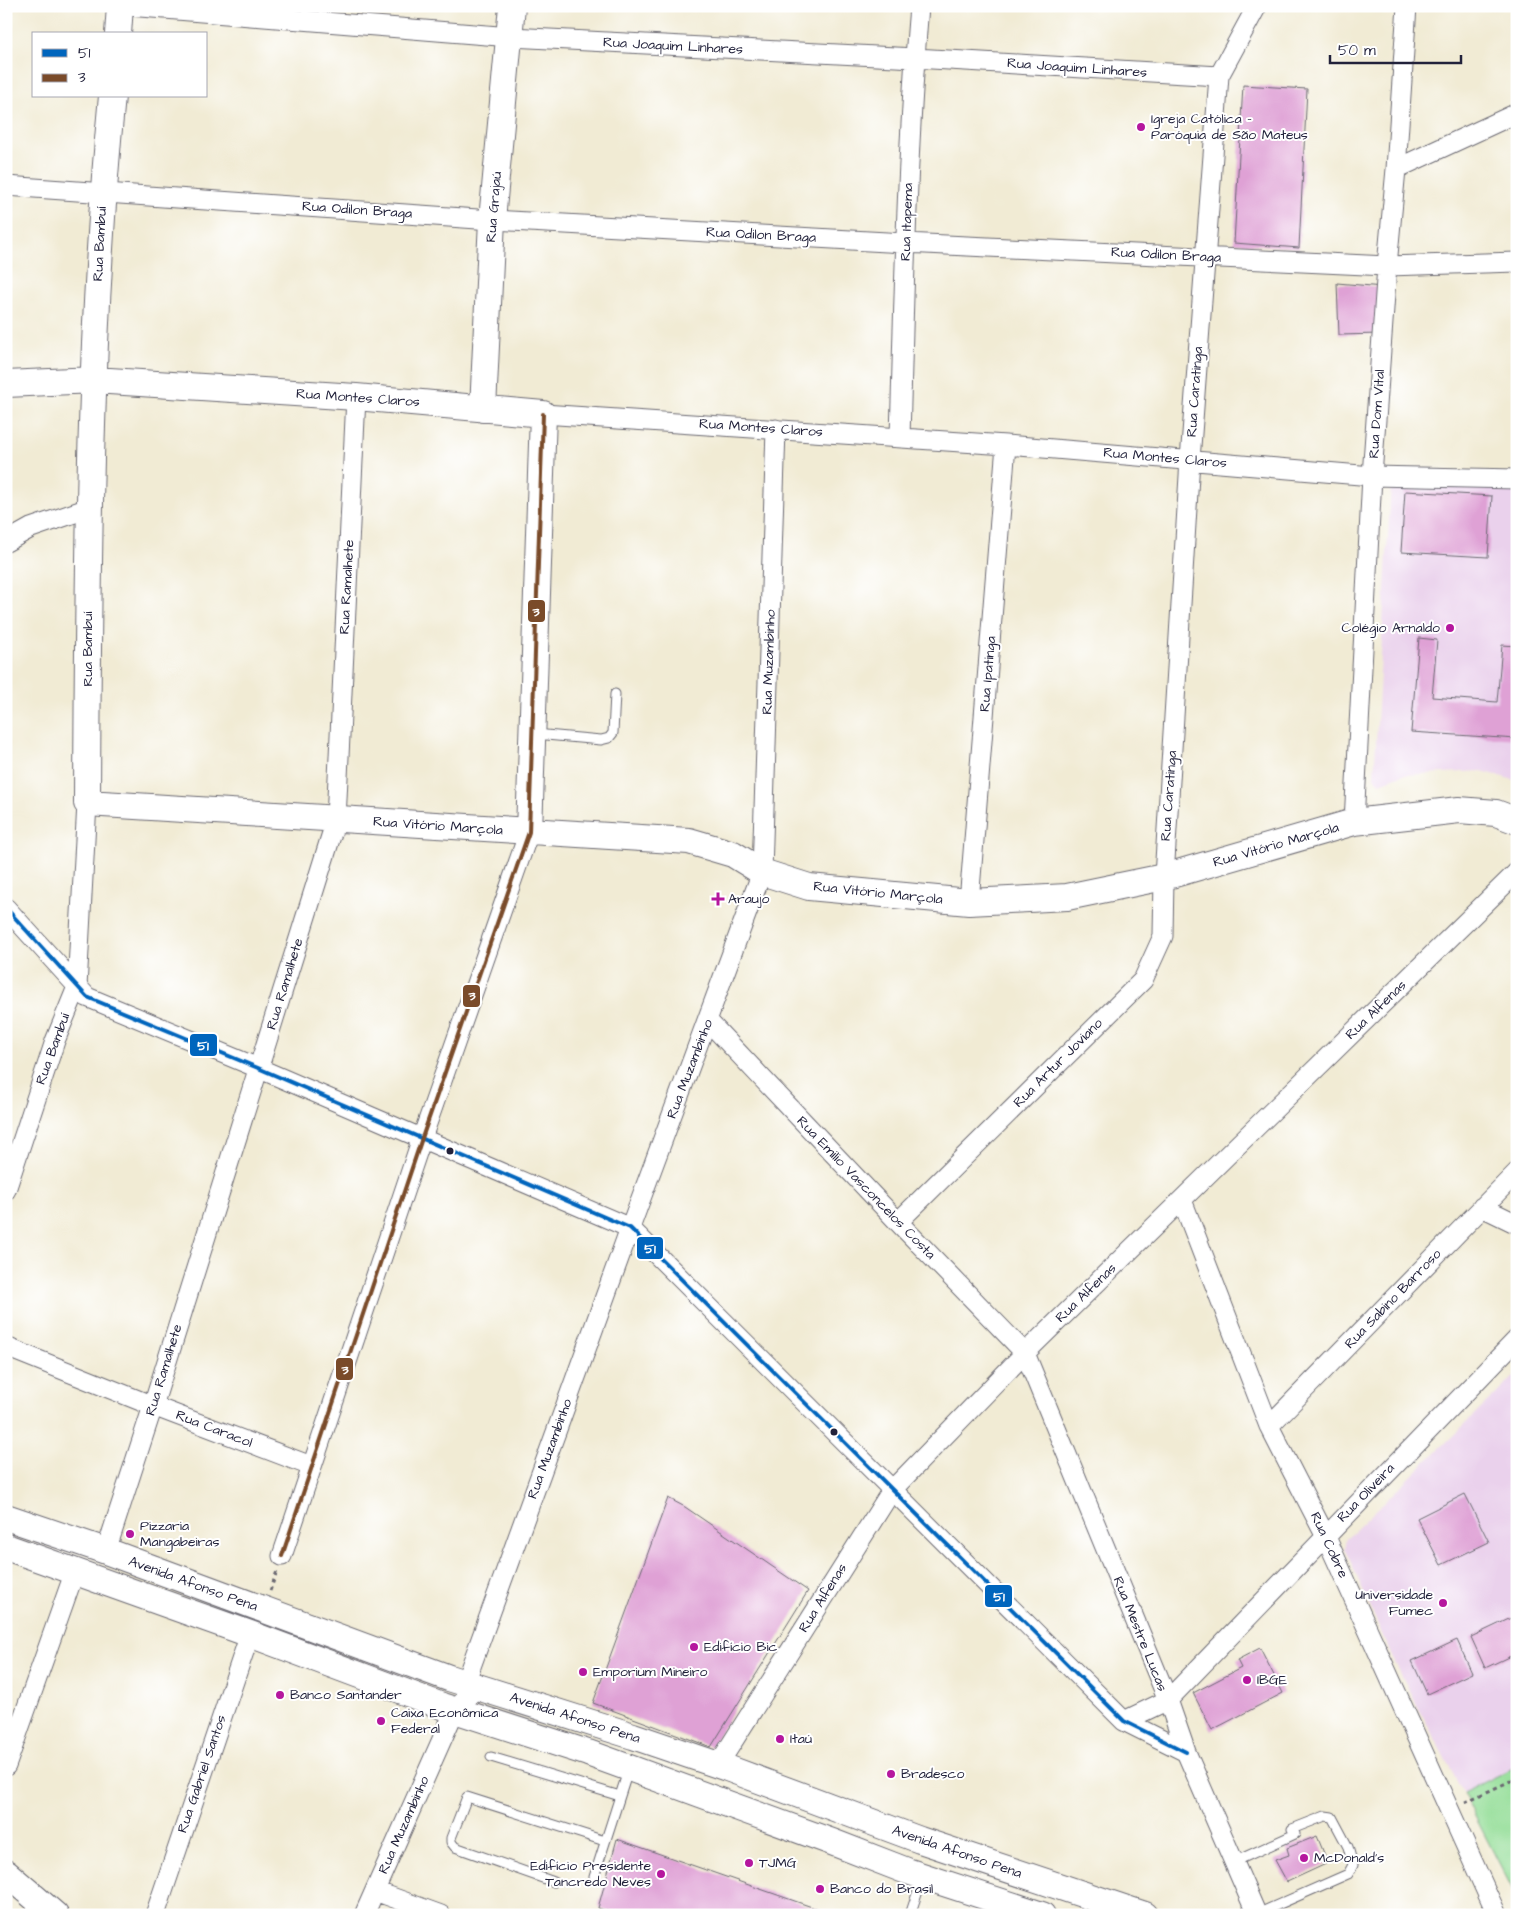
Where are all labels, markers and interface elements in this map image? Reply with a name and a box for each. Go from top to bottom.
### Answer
legend [32,32,208,98]
street label: Rua Joaquim Linhares [602,32,744,60]
scale bar [1330,32,1462,64]
text: 50 m [1338,40,1376,61]
text: 51 [78,43,91,64]
street label: Rua Joaquim Linhares [1006,53,1148,83]
text: 3 [78,67,86,88]
place label: Igreja Católica - Paróquia de São Mateus [1151,109,1308,145]
marker: Igreja Católica - Paróquia de São Mateus [1135,121,1147,133]
street label: Rua Grajaú [481,171,507,243]
street label: Rua Itapema [896,183,918,261]
street label: Rua Odilon Braga [301,196,413,224]
street label: Rua Bambuí [88,205,112,282]
street label: Rua Odilon Braga [705,222,817,248]
street label: Rua Odilon Braga [1110,242,1222,268]
street label: Rua Caratinga [1182,346,1208,438]
street label: Rua Dom Vital [1364,369,1390,459]
street label: Rua Montes Claros [295,384,421,412]
street label: Rua Montes Claros [698,414,824,442]
street label: Rua Montes Claros [1102,443,1228,473]
street label: Rua Ramalhete [335,539,359,635]
line badge: 3 [527,599,546,623]
text: 3 [531,602,540,622]
street label: Rua Muzambinho [757,609,781,715]
street label: Rua Bambuí [78,611,98,686]
place label: Colégio Arnaldo [1342,618,1440,638]
marker: Colégio Arnaldo [1444,622,1456,634]
street label: Rua Ipatinga [975,635,1001,713]
street label: Rua Caratinga [1156,750,1182,842]
street label: Rua Vitório Marçola [372,811,504,841]
street label: Rua Vitório Marçola [1211,817,1341,873]
street label: Rua Vitório Marçola [812,876,944,910]
place label: Araujo [728,889,769,909]
marker: Araujo [712,893,724,905]
street label: Rua Ramalhete [262,935,309,1032]
street label: Rua Alfenas [1341,976,1411,1044]
line badge: 3 [462,984,481,1008]
text: 3 [467,986,476,1006]
street label: Rua Bambuí [31,1010,76,1088]
street label: Rua Artur Joviano [1009,1014,1107,1112]
street label: Rua Muzambinho [662,1016,718,1122]
line badge: 51 [189,1033,218,1057]
text: 51 [197,1036,209,1056]
street label: Rua Emilio Vasconcelos Costa [792,1112,940,1264]
unlabelled marker [445,1146,455,1156]
line badge: 51 [636,1236,664,1260]
text: 51 [644,1239,656,1259]
street label: Rua Sabino Barroso [1340,1245,1446,1353]
street label: Rua Alfenas [1051,1259,1121,1327]
street label: Rua Ramalhete [141,1321,188,1418]
line badge: 3 [335,1357,354,1381]
text: 3 [340,1360,349,1380]
street label: Rua Muzambinho [523,1396,577,1502]
street label: Rua Caracol [173,1405,255,1453]
unlabelled marker [829,1427,839,1437]
street label: Rua Oliveira [1333,1459,1399,1527]
street label: Rua Cobre [1305,1509,1353,1582]
place label: Pizzaria Mangabeiras [140,1516,219,1552]
marker: Pizzaria Mangabeiras [124,1528,136,1540]
street label: Avenida Afonso Pena [126,1551,260,1617]
street label: Rua Alfenas [794,1560,852,1636]
street label: Rua Mestre Lucas [1108,1574,1172,1694]
line badge: 51 [984,1584,1013,1608]
place label: Universidade Fumec [1355,1585,1433,1621]
text: 51 [993,1587,1005,1607]
marker: Universidade Fumec [1437,1597,1449,1609]
place label: Edifício Bic [704,1637,778,1657]
marker: Edifício Bic [688,1641,700,1653]
place label: Emporium Mineiro [593,1662,707,1682]
marker: Emporium Mineiro [577,1666,589,1678]
place label: IBGE [1257,1670,1288,1690]
marker: IBGE [1241,1674,1253,1686]
place label: Banco Santander [290,1685,402,1705]
street label: Avenida Afonso Pena [507,1687,643,1749]
marker: Banco Santander [274,1689,286,1701]
place label: Caixa Econômica Federal [391,1703,498,1739]
street label: Rua Gabriel Santos [172,1712,232,1836]
marker: Caixa Econômica Federal [375,1715,387,1727]
place label: Itaú [790,1729,812,1749]
marker: Itaú [774,1733,786,1745]
place label: Bradesco [901,1764,964,1784]
marker: Bradesco [885,1768,897,1780]
street label: Rua Muzambinho [373,1773,435,1877]
street label: Avenida Afonso Pena [889,1820,1025,1884]
place label: McDonald's [1314,1848,1384,1868]
marker: McDonald's [1298,1852,1310,1864]
place label: TJMG [759,1853,797,1873]
place label: Edifício Presidente Tancredo Neves [530,1856,651,1892]
marker: TJMG [743,1857,755,1869]
marker: Edifício Presidente Tancredo Neves [655,1868,667,1880]
place label: Banco do Brasil [830,1879,933,1899]
marker: Banco do Brasil [814,1883,826,1895]

